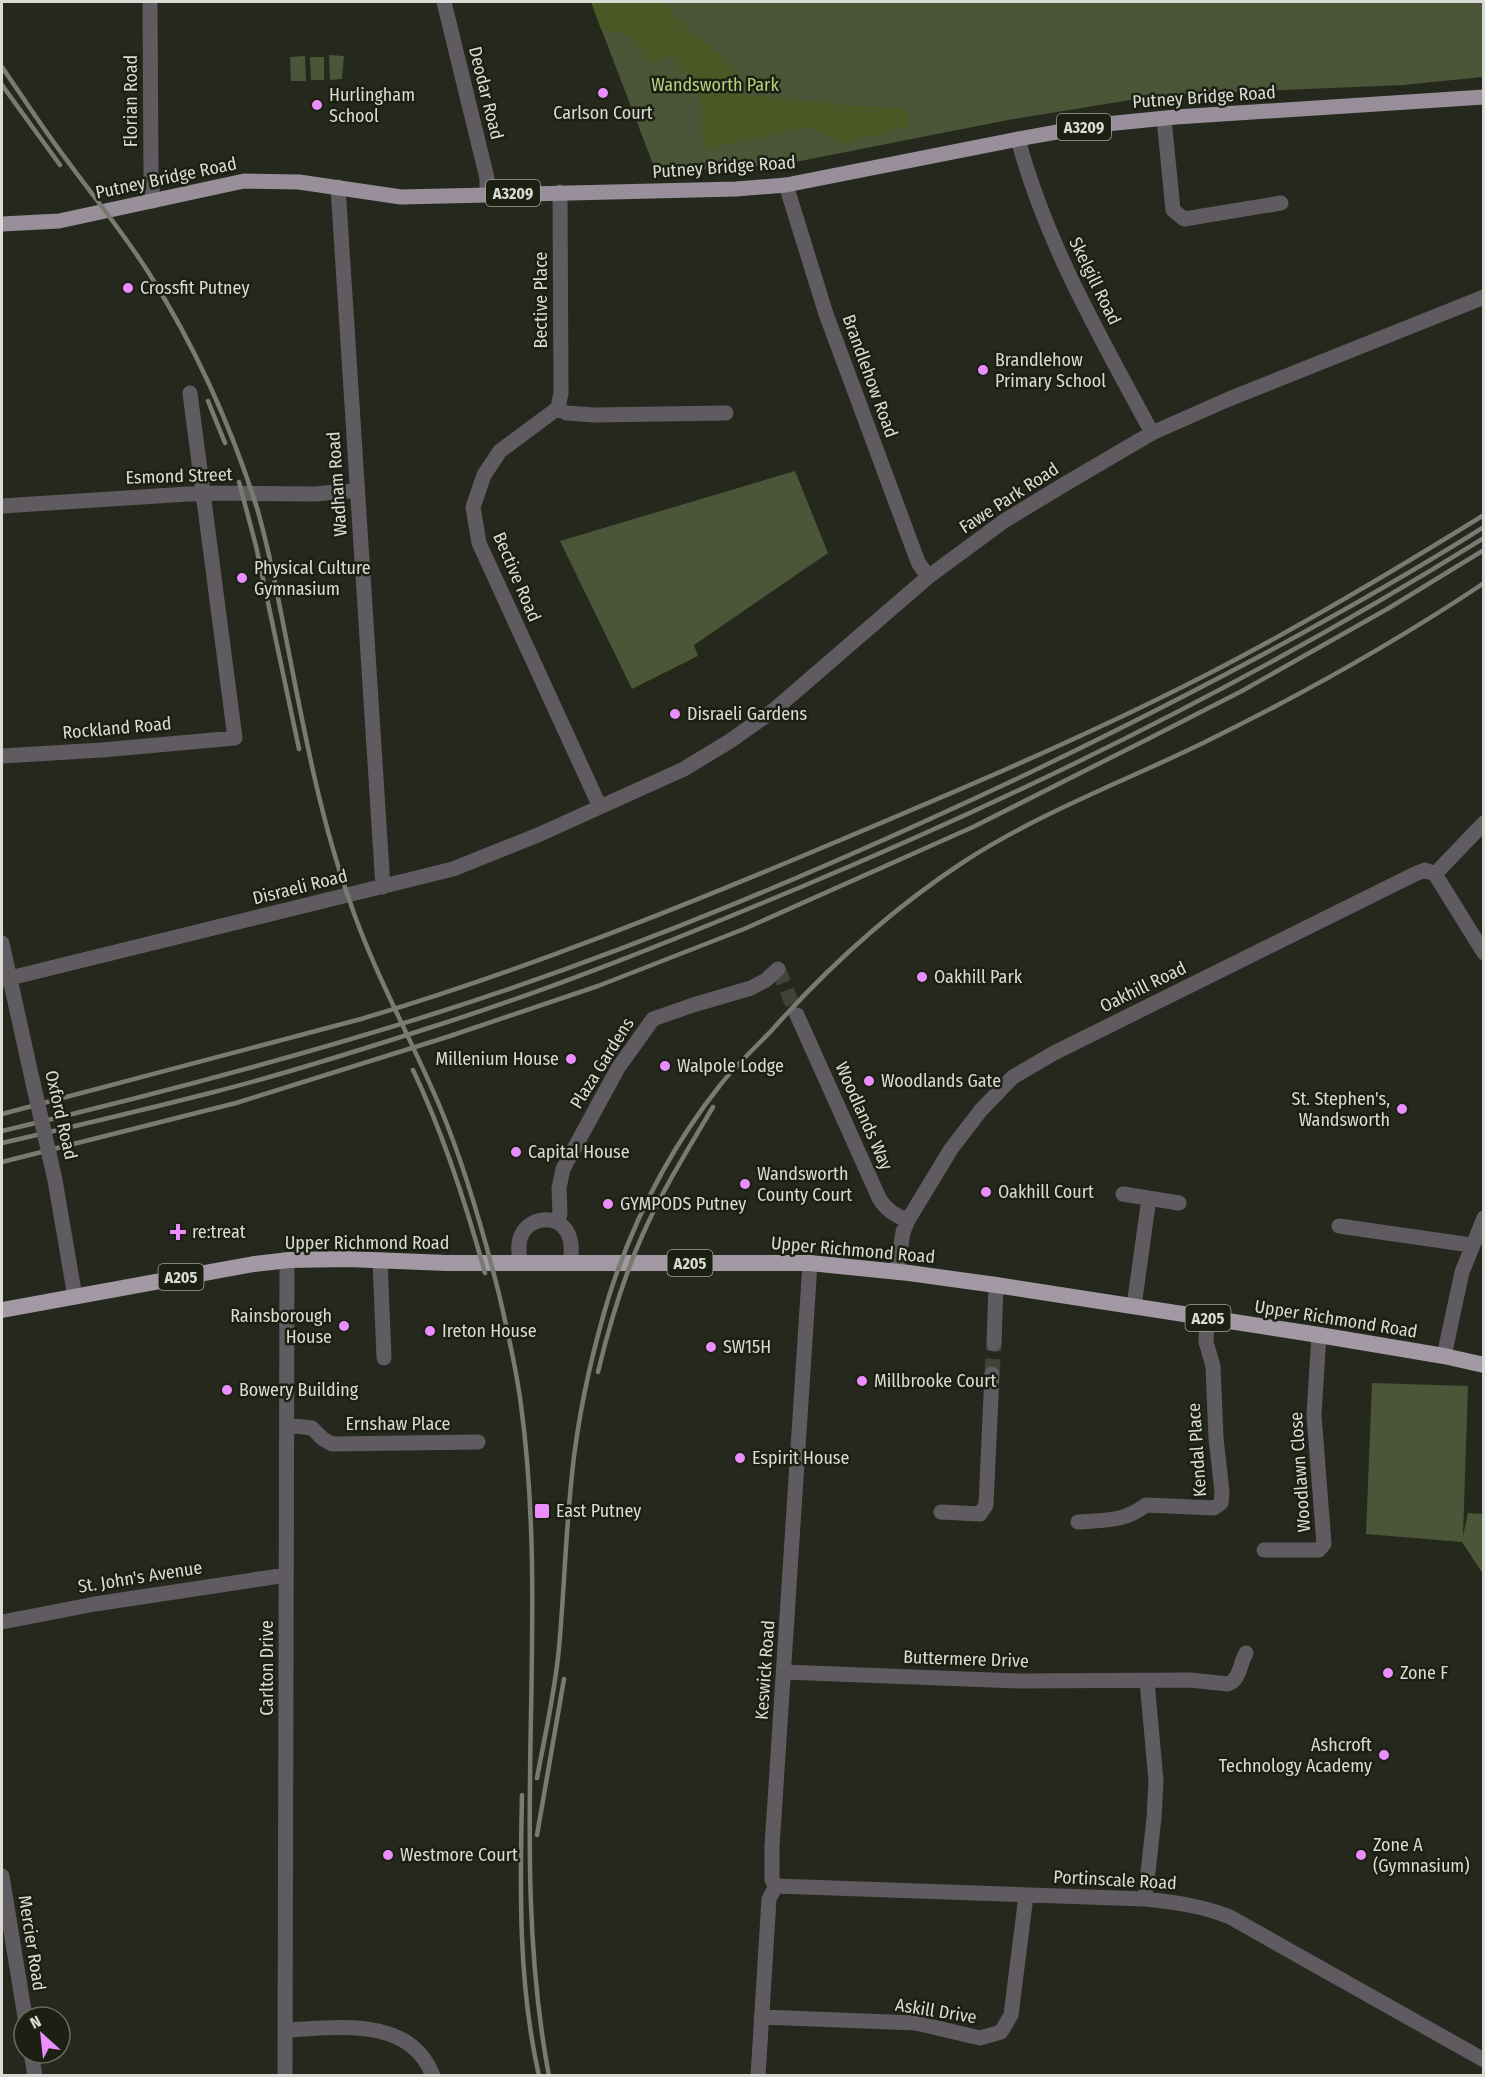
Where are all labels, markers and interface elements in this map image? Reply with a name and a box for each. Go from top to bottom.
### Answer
street label: Deodar Road [464,44,508,142]
street label: Florian Road [120,55,142,147]
park label: Wandsworth Park [651,74,779,96]
street label: Putney Bridge Road [1132,81,1276,113]
place label: Hurlingham School [329,84,415,127]
marker: Carlson Court [596,86,610,100]
marker: Hurlingham School [310,98,324,112]
place label: Carlson Court [553,102,653,124]
road number: A3209 [1057,114,1111,140]
street label: Putney Bridge Road [652,151,796,183]
street label: Putney Bridge Road [93,152,239,204]
road number: A3209 [486,180,540,206]
street label: Skelgill Road [1064,234,1126,328]
street label: Bective Place [530,251,552,348]
place label: Crossfit Putney [140,277,249,299]
marker: Crossfit Putney [121,281,135,295]
street label: Brandlehow Road [838,311,902,441]
place label: Brandlehow Primary School [995,349,1106,392]
marker: Brandlehow Primary School [976,363,990,377]
street label: Wadham Road [322,431,352,537]
street label: Fawe Park Road [955,458,1063,538]
street label: Esmond Street [125,463,233,489]
street label: Bective Road [488,529,546,625]
place label: Physical Culture Gymnasium [254,557,371,600]
marker: Physical Culture Gymnasium [235,571,249,585]
place label: Disraeli Gardens [687,703,808,725]
marker: Disraeli Gardens [668,707,682,721]
street label: Rockland Road [62,712,172,744]
street label: Disraeli Road [250,865,350,909]
street label: Oakhill Road [1096,957,1190,1017]
place label: Oakhill Park [934,966,1023,988]
marker: Oakhill Park [915,970,929,984]
street label: Plaza Gardens [565,1013,639,1113]
place label: Millenium House [435,1048,559,1070]
marker: Millenium House [564,1052,578,1066]
place label: Walpole Lodge [677,1055,784,1077]
marker: Walpole Lodge [658,1059,672,1073]
street label: Woodlands Way [830,1059,898,1173]
street label: Oxford Road [40,1068,82,1162]
place label: Woodlands Gate [881,1070,1001,1092]
marker: Woodlands Gate [862,1074,876,1088]
place label: St. Stephen's, Wandsworth [1291,1088,1390,1131]
marker: St. Stephen's, Wandsworth [1395,1102,1409,1116]
place label: Capital House [528,1141,630,1163]
marker: Capital House [509,1145,523,1159]
place label: Wandsworth County Court [757,1163,852,1206]
marker: Wandsworth County Court [738,1177,752,1191]
place label: Oakhill Court [998,1181,1094,1203]
marker: Oakhill Court [979,1185,993,1199]
place label: GYMPODS Putney [620,1193,746,1215]
marker: GYMPODS Putney [601,1197,615,1211]
place label: re:treat [192,1221,246,1243]
marker: re:treat [169,1223,187,1241]
street label: Upper Richmond Road [285,1232,449,1254]
street label: Upper Richmond Road [770,1232,936,1268]
road number: A205 [668,1250,712,1276]
road number: A205 [158,1264,204,1290]
street label: Upper Richmond Road [1253,1295,1419,1343]
place label: Rainsborough House [230,1305,332,1348]
road number: A205 [1186,1305,1230,1331]
marker: Rainsborough House [337,1319,351,1333]
place label: Ireton House [442,1320,537,1342]
marker: Ireton House [423,1324,437,1338]
place label: SW15H [723,1336,771,1358]
marker: SW15H [704,1340,718,1354]
place label: Millbrooke Court [874,1370,996,1392]
marker: Millbrooke Court [855,1374,869,1388]
place label: Bowery Building [239,1379,359,1401]
marker: Bowery Building [220,1383,234,1397]
street label: Kendal Place [1183,1402,1211,1498]
street label: Woodlawn Close [1285,1411,1315,1533]
street label: Ernshaw Place [346,1413,451,1435]
place label: Espirit House [752,1447,850,1469]
marker: Espirit House [733,1451,747,1465]
place label: East Putney [556,1500,641,1522]
marker: East Putney [533,1502,551,1520]
street label: St. John's Avenue [76,1556,204,1598]
street label: Carlton Drive [256,1620,278,1716]
street label: Keswick Road [751,1620,779,1720]
street label: Buttermere Drive [903,1646,1029,1672]
place label: Zone F [1400,1662,1448,1684]
marker: Zone F [1381,1666,1395,1680]
place label: Ashcroft Technology Academy [1219,1734,1372,1777]
marker: Ashcroft Technology Academy [1377,1748,1391,1762]
place label: Zone A (Gymnasium) [1373,1834,1469,1877]
place label: Westmore Court [400,1844,518,1866]
marker: Westmore Court [381,1848,395,1862]
marker: Zone A (Gymnasium) [1354,1848,1368,1862]
street label: Portinscale Road [1053,1866,1177,1894]
street label: Mercier Road [14,1894,50,1992]
street label: Askill Drive [894,1994,978,2028]
north arrow [12,2005,72,2065]
text: N [27,2011,44,2033]

